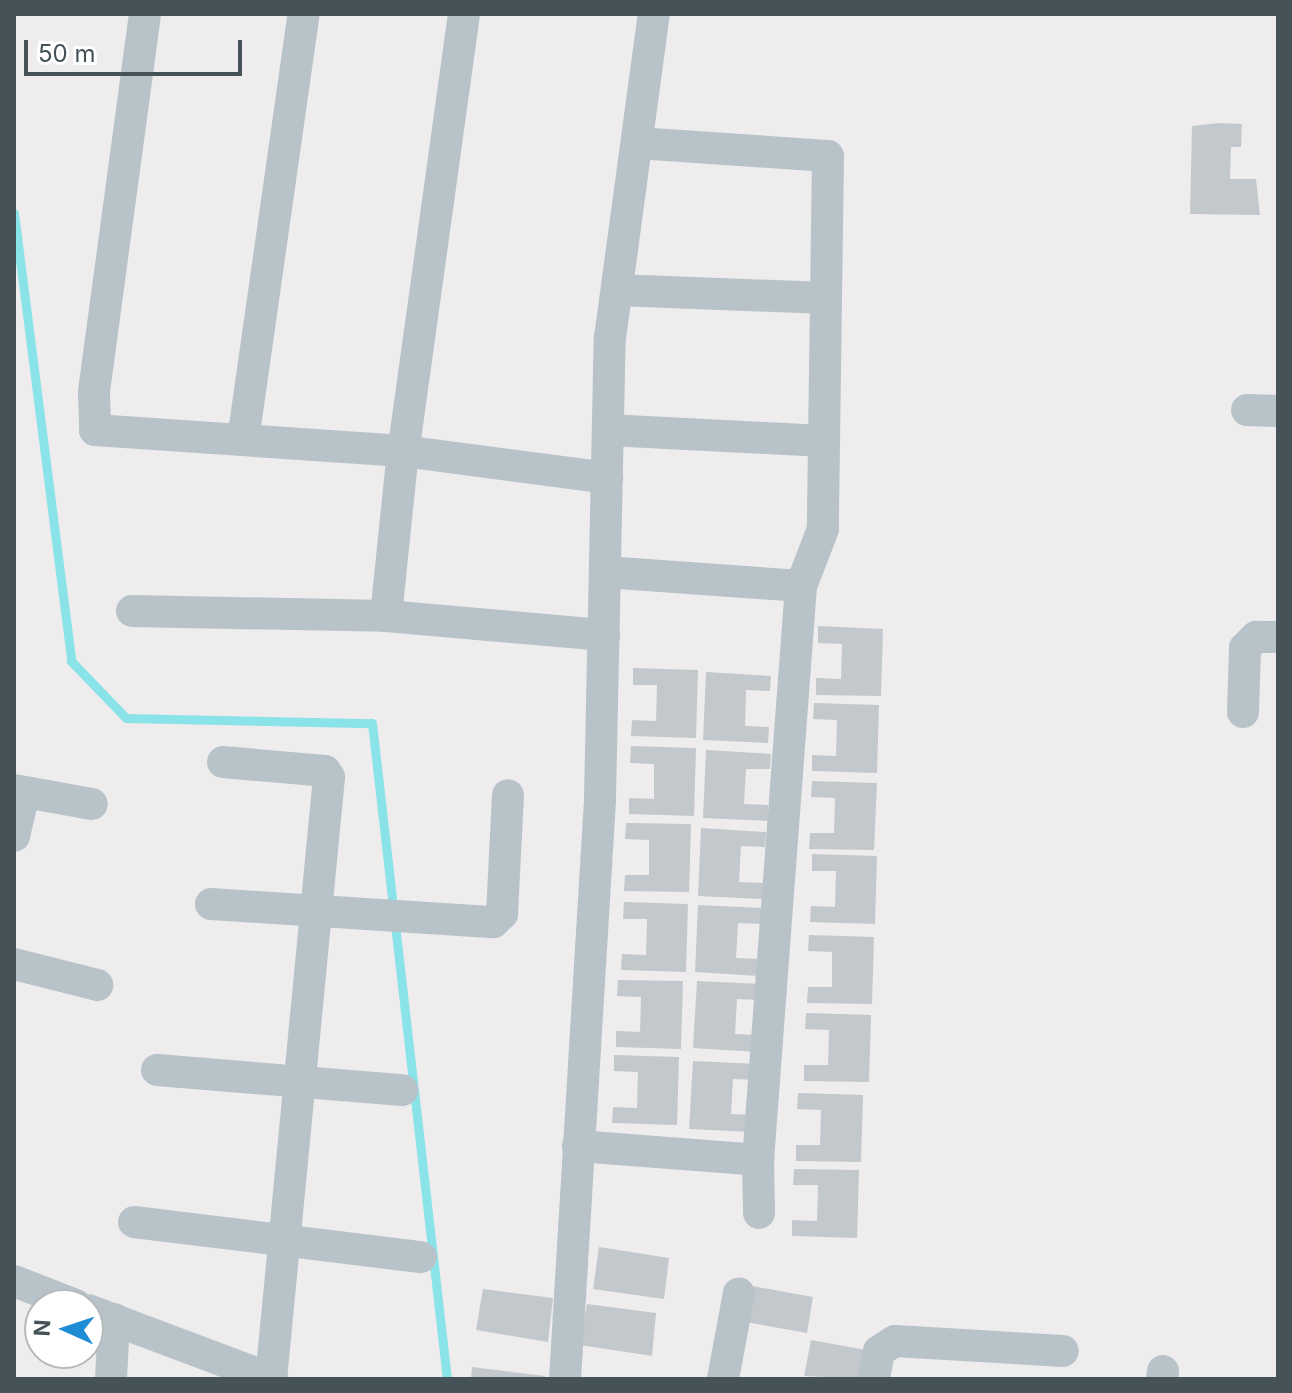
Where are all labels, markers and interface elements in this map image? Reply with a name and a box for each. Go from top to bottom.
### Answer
scale bar [28,24,246,74]
text: 50 m [38,39,96,68]
north arrow [24,1289,104,1369]
text: N [29,1319,55,1337]

